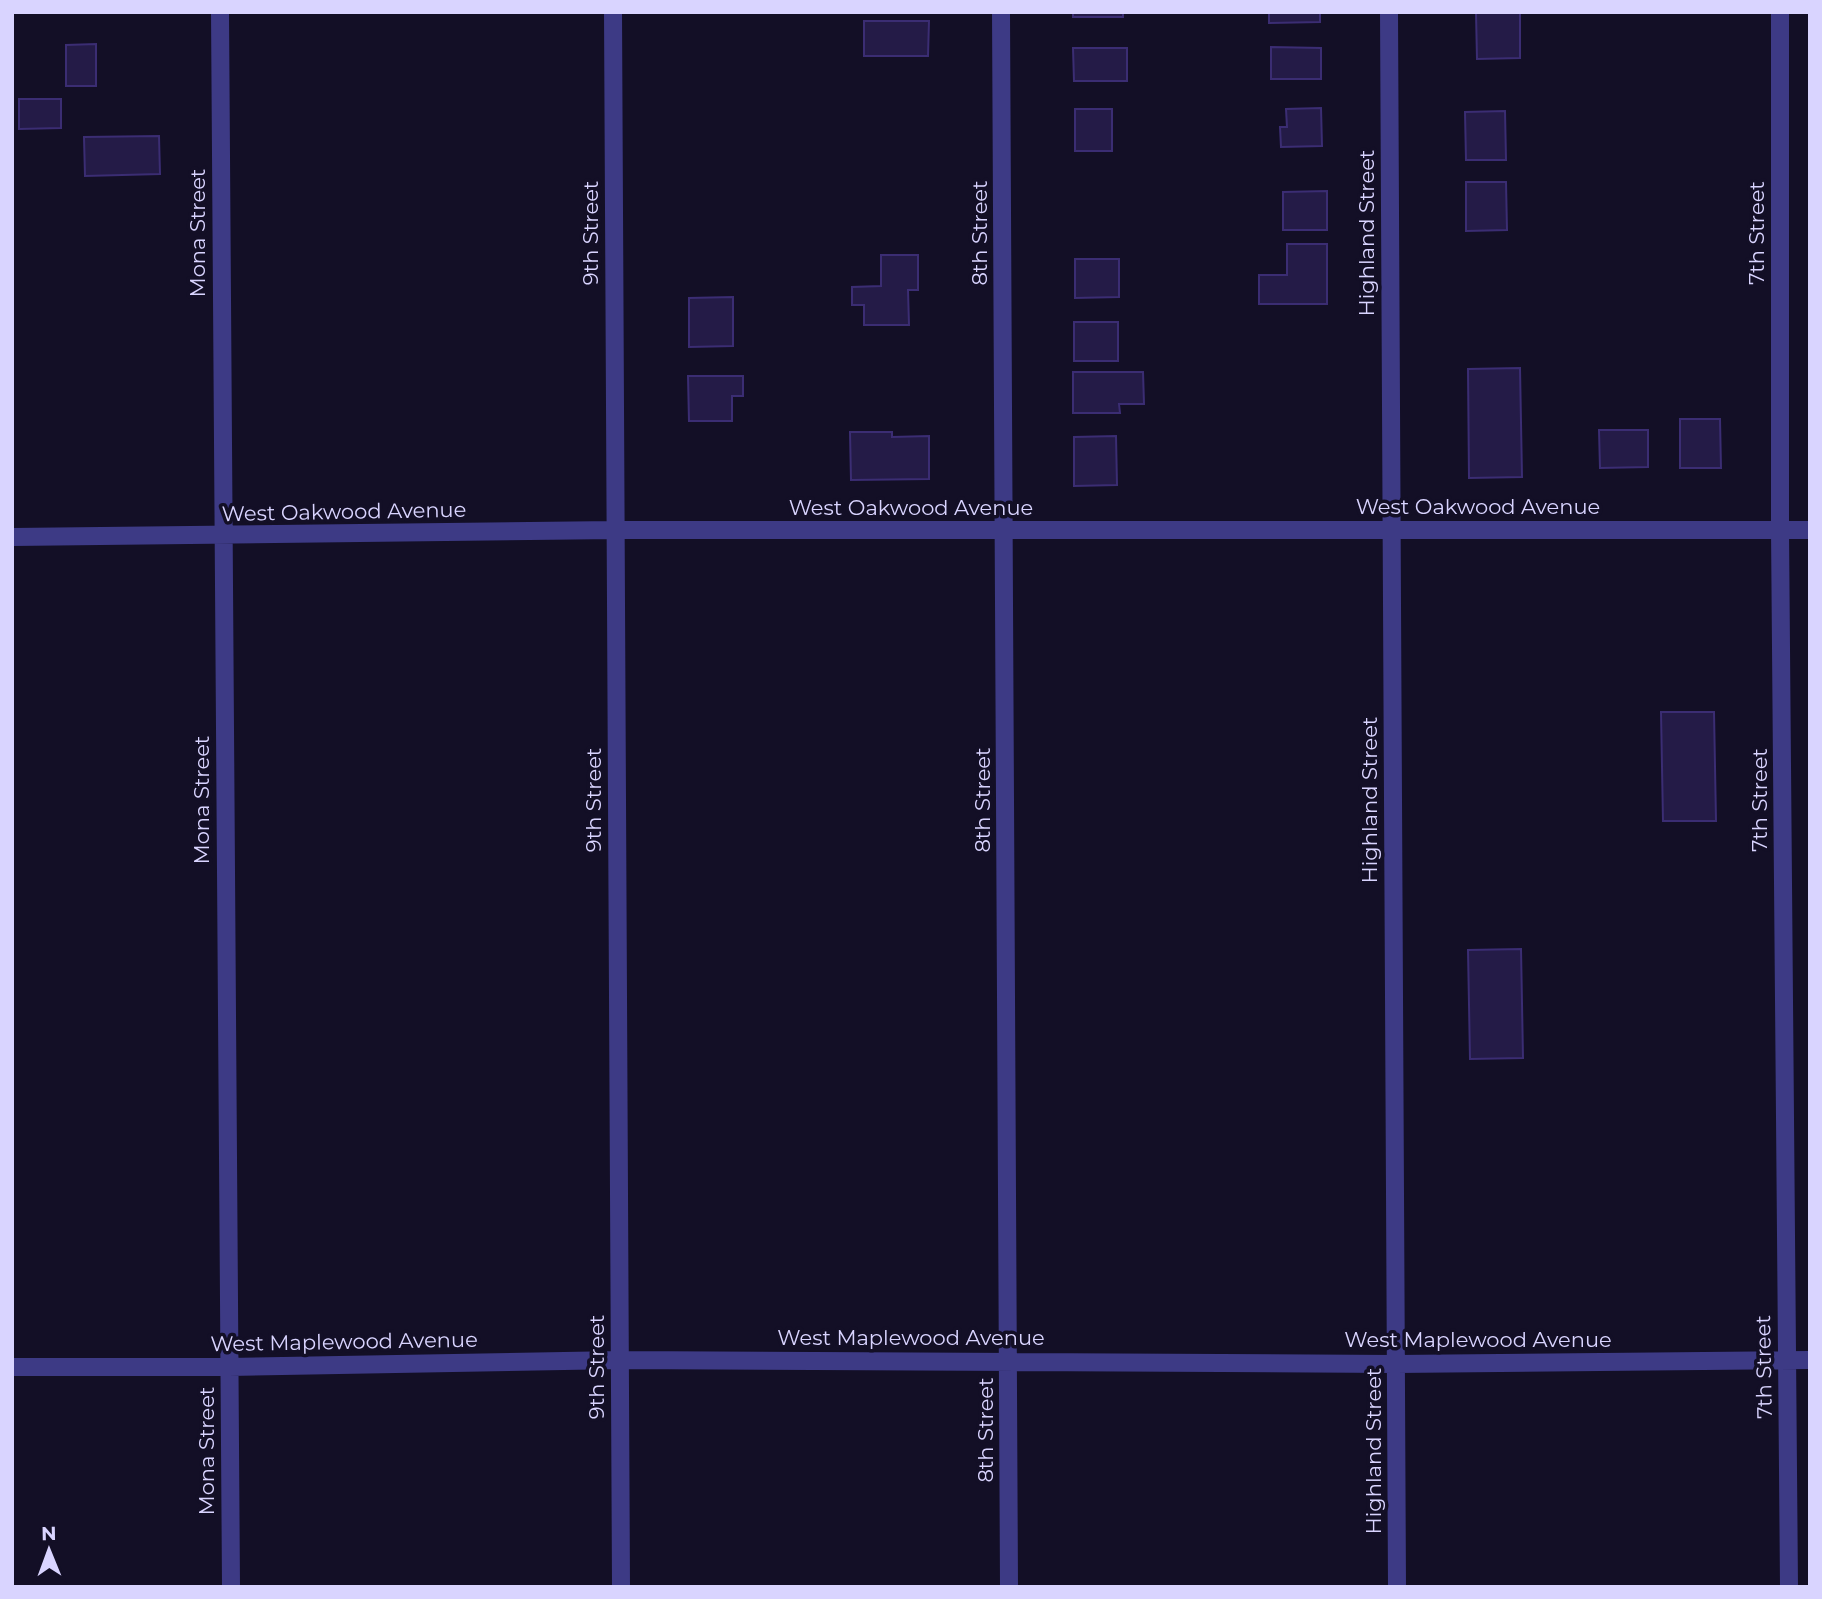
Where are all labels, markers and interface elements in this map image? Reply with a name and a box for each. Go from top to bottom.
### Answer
street label: Highland Street [1354,150,1379,316]
street label: Mona Street [185,169,210,297]
street label: 8th Street [967,180,992,286]
street label: 9th Street [578,181,603,285]
street label: 7th Street [1744,181,1769,285]
street label: West Oakwood Avenue [1356,494,1600,519]
street label: West Oakwood Avenue [789,495,1033,520]
street label: West Oakwood Avenue [221,497,466,526]
street label: Highland Street [1357,717,1382,883]
street label: Mona Street [189,736,214,864]
street label: 8th Street [970,747,995,853]
street label: 9th Street [581,748,606,852]
street label: 7th Street [1747,748,1772,852]
street label: 9th Street [584,1315,609,1419]
street label: 7th Street [1750,1315,1777,1419]
street label: West Maplewood Avenue [777,1325,1045,1350]
street label: West Maplewood Avenue [210,1327,478,1356]
street label: West Maplewood Avenue [1344,1327,1612,1352]
street label: Highland Street [1361,1368,1386,1534]
street label: 8th Street [973,1377,998,1483]
street label: Mona Street [194,1387,219,1515]
north arrow [14,1515,84,1585]
text: N [41,1522,57,1545]

